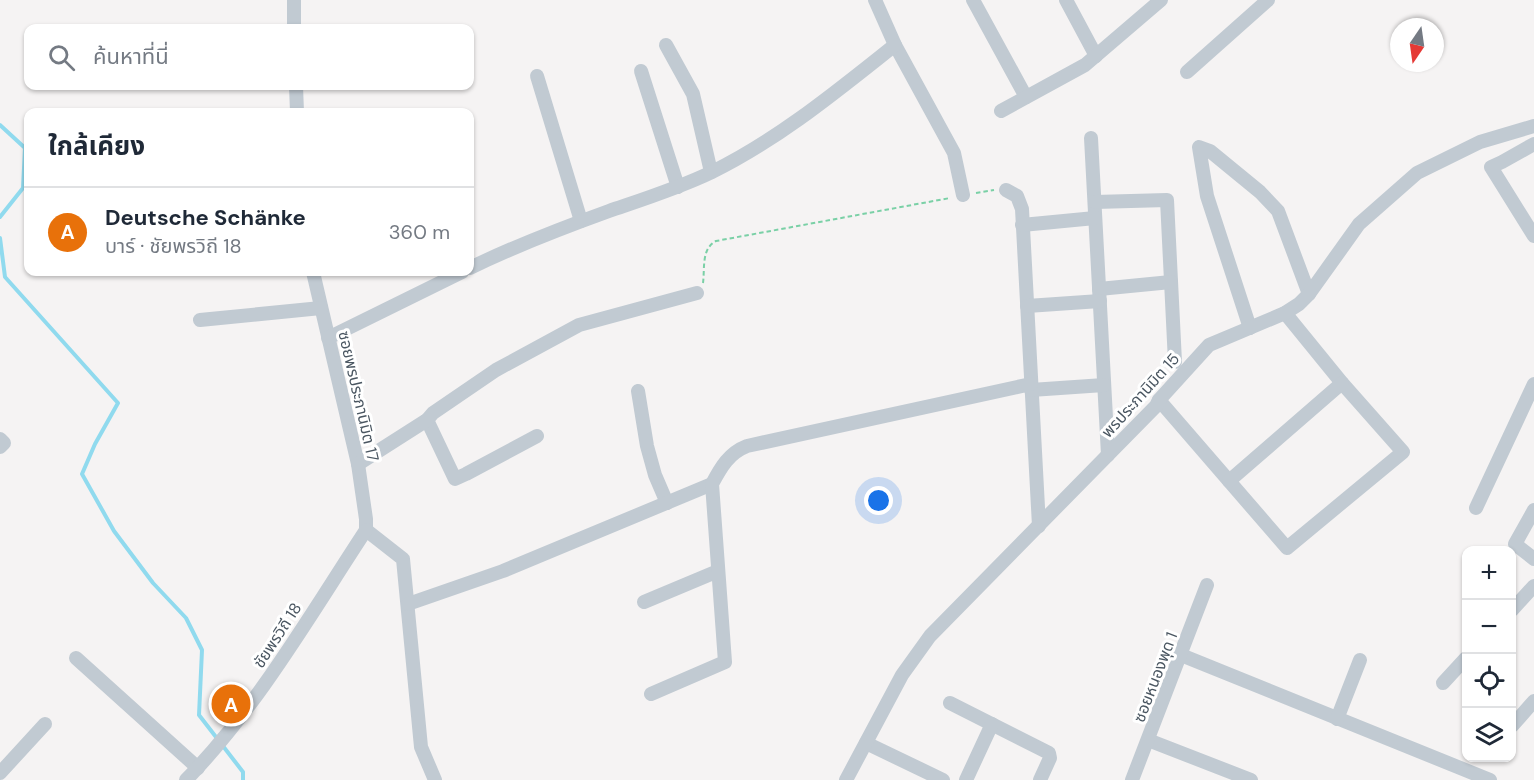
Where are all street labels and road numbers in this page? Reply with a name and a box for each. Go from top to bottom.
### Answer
street label: ซอยพรประภานิมิต 17 [333,329,384,463]
street label: พรประภานิมิต 15 [1097,349,1184,442]
street label: ชัยพรวิถี 18 [249,599,306,672]
street label: ซอยหนองพุด 1 [1129,629,1182,725]

